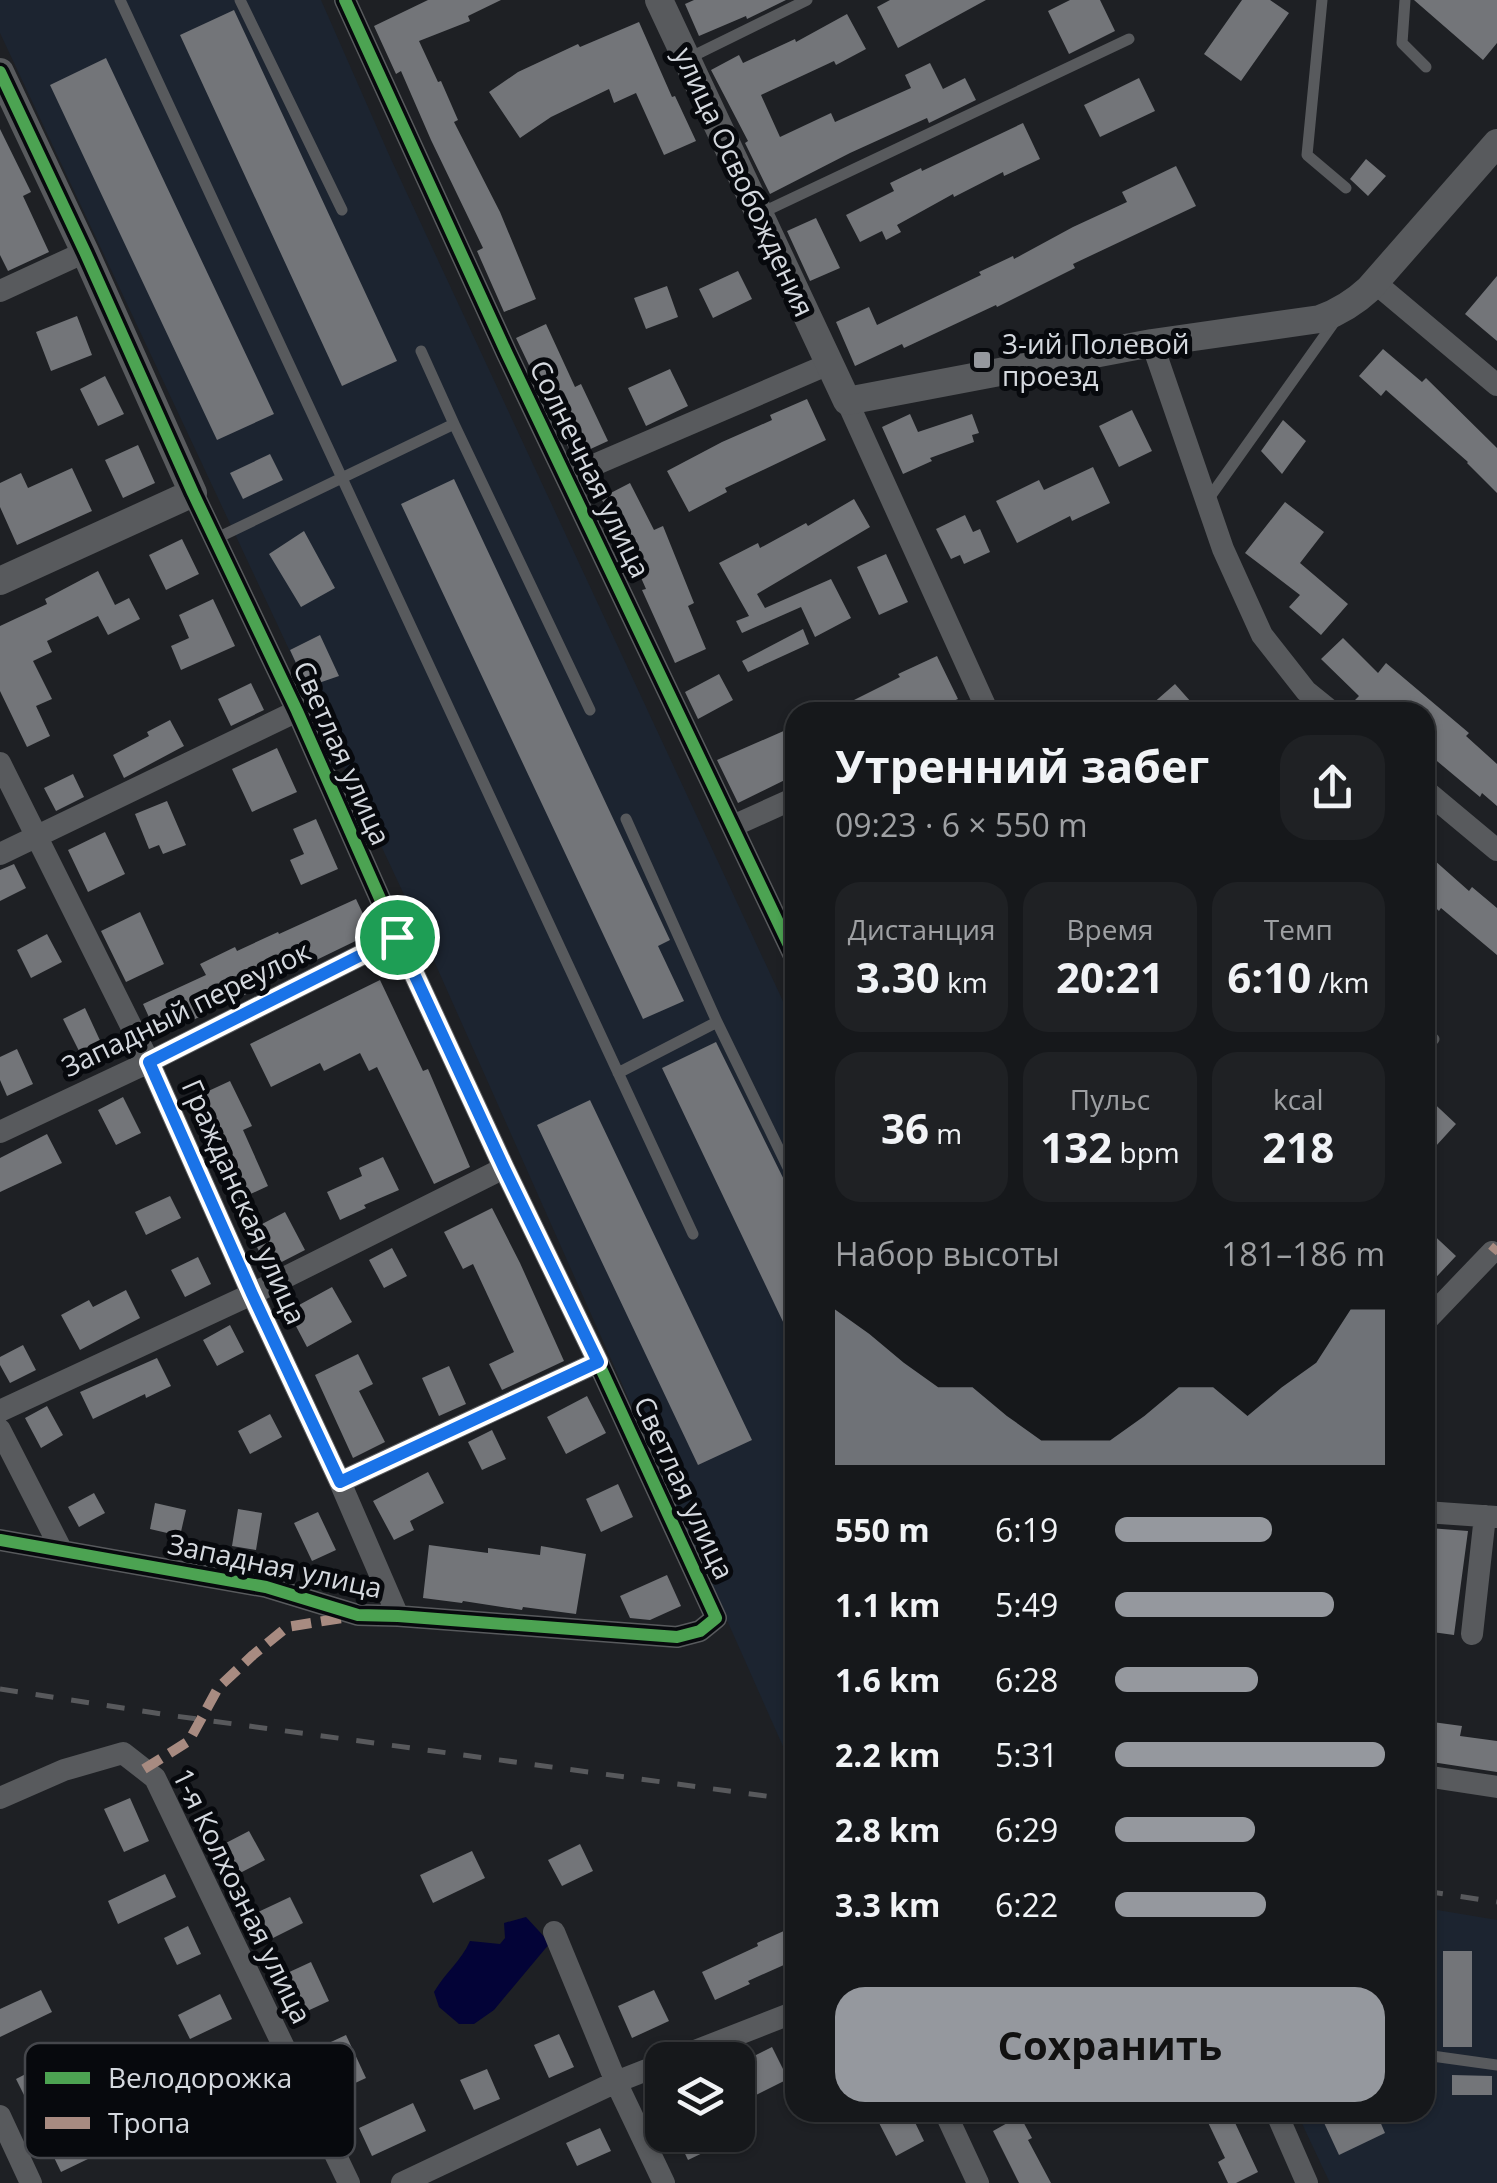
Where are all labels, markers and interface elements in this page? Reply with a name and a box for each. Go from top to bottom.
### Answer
street label: улица Освобождения [666,41,824,322]
place label: 3-ий Полевой проезд [1002,324,1190,394]
marker: 3-ий Полевой проезд [971,349,993,371]
street label: Солнечная улица [522,353,660,584]
street label: Светлая улица [285,654,401,851]
text: Утренний забег [835,735,1209,796]
button: share [1280,735,1385,840]
text: 09:23 · 6 × 550 m [835,803,1088,846]
pin [355,895,440,980]
icon: arrive [370,910,425,965]
text: Дистанция [848,910,995,948]
text: Время [1067,910,1153,948]
text: Темп [1264,910,1333,948]
street label: Западный переулок [55,931,317,1085]
text: 3.30 [856,948,940,1005]
text: 20:21 [1056,948,1164,1005]
text: 6:10 [1227,948,1311,1005]
text: km [940,963,988,1001]
text: /km [1311,963,1369,1001]
street label: Гражданская улица [174,1073,316,1330]
text: Пульс [1070,1080,1150,1118]
text: kcal [1273,1080,1324,1118]
text: 36 [881,1099,929,1156]
text: m [929,1114,962,1152]
text: 132 [1040,1118,1112,1175]
text: 218 [1262,1118,1334,1175]
text: bpm [1112,1133,1180,1171]
text: Набор высоты [835,1232,1060,1275]
text: 181–186 m [1221,1232,1385,1275]
street label: Светлая улица [626,1390,744,1585]
text: 550 m [835,1508,930,1551]
text: 6:19 [995,1508,1058,1551]
street label: Западная улица [165,1524,386,1606]
text: 1.1 km [835,1583,940,1626]
text: 5:49 [995,1583,1058,1626]
text: 1.6 km [835,1658,940,1701]
text: 6:28 [995,1658,1058,1701]
text: 2.2 km [835,1733,940,1776]
text: 5:31 [995,1733,1058,1776]
street label: 1-я Колхозная улица [164,1761,321,2030]
text: 2.8 km [835,1808,940,1851]
text: 6:29 [995,1808,1058,1851]
text: 3.3 km [835,1883,940,1926]
text: 6:22 [995,1883,1058,1926]
button: Сохранить [835,1987,1385,2102]
map controls [645,2042,755,2152]
button: layers [645,2042,755,2152]
legend [25,2043,355,2158]
text: Велодорожка [108,2058,292,2096]
text: Тропа [108,2103,190,2141]

